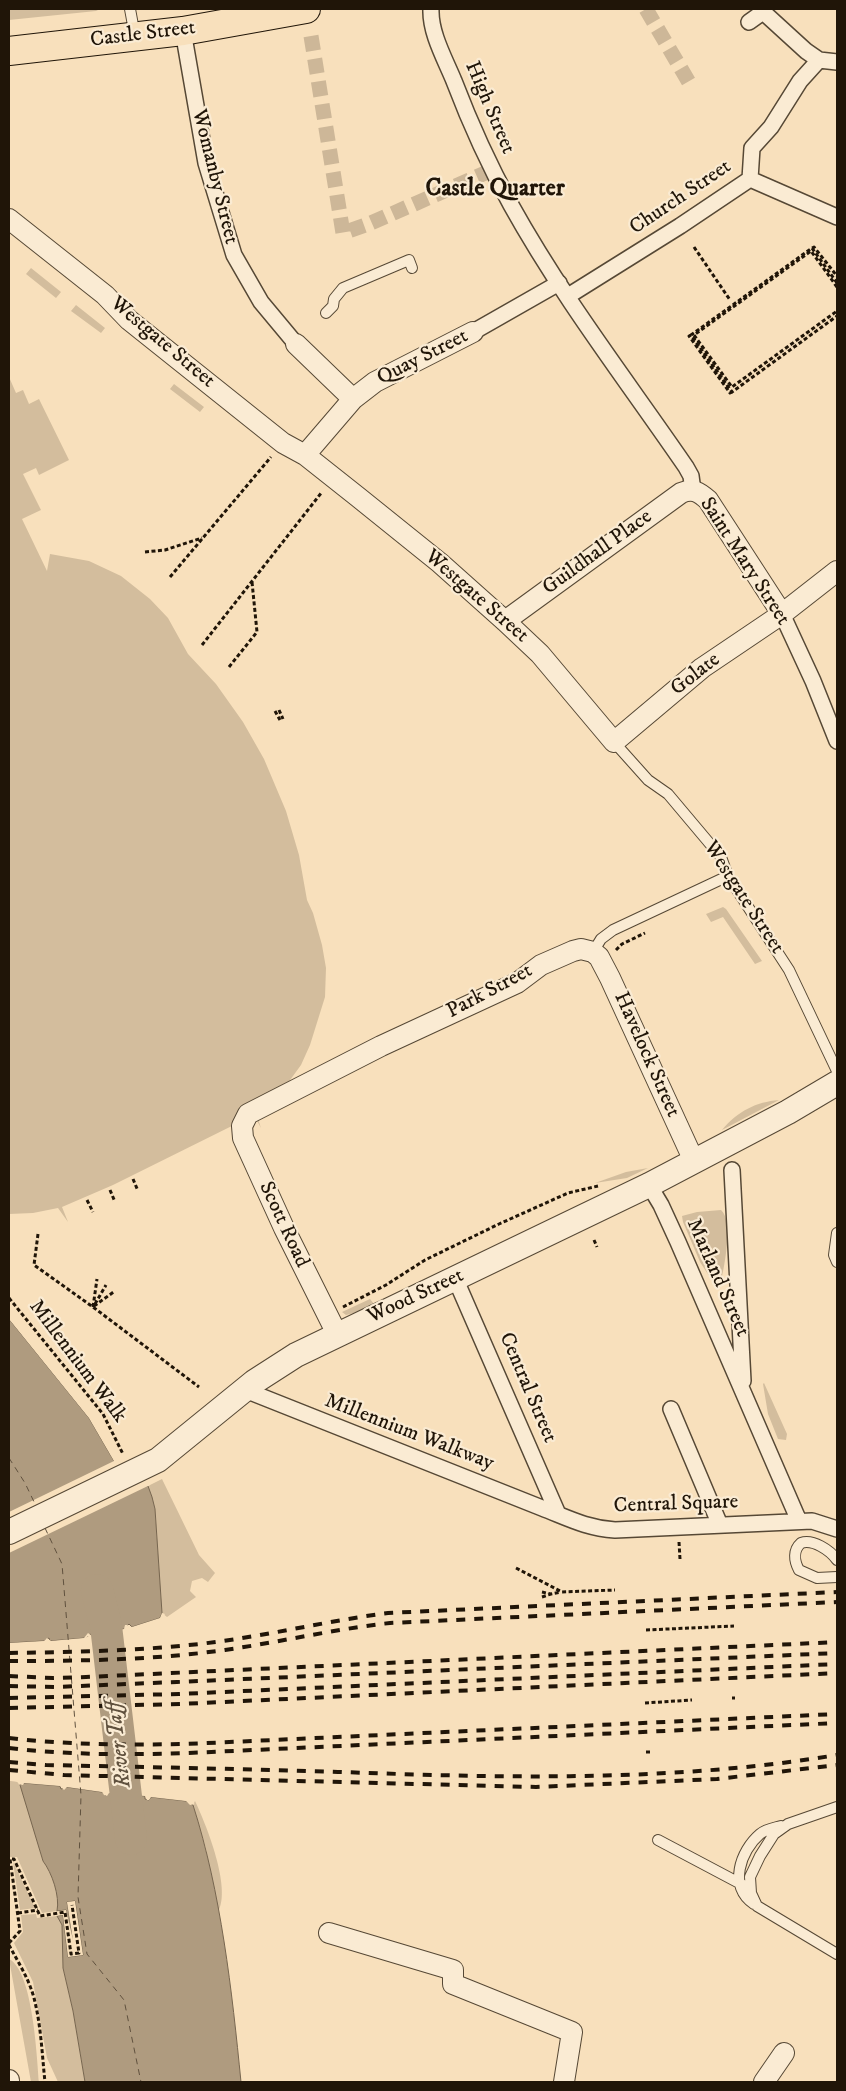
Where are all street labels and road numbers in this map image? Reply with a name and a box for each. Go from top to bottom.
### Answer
street label: Castle Street [89,16,197,54]
street label: High Street [458,58,520,158]
street label: Womanby Street [185,107,243,247]
street label: Church Street [625,155,737,241]
street label: Westgate Street [104,292,220,394]
street label: Quay Street [373,324,473,392]
street label: Saint Mary Street [693,493,795,631]
street label: Guildhall Place [538,505,658,601]
street label: Westgate Street [419,545,533,649]
street label: Golate [666,648,726,702]
street label: Westgate Street [697,837,789,959]
street label: Park Street [443,959,537,1025]
street label: Havelock Street [607,988,685,1122]
street label: Scott Road [252,1178,314,1272]
street label: Marland Street [680,1215,754,1341]
street label: Wood Street [364,1264,468,1330]
street label: Millennium Walk [23,1296,131,1428]
street label: Central Street [492,1329,562,1447]
street label: Millennium Walkway [321,1389,497,1477]
street label: Central Square [613,1490,739,1520]

